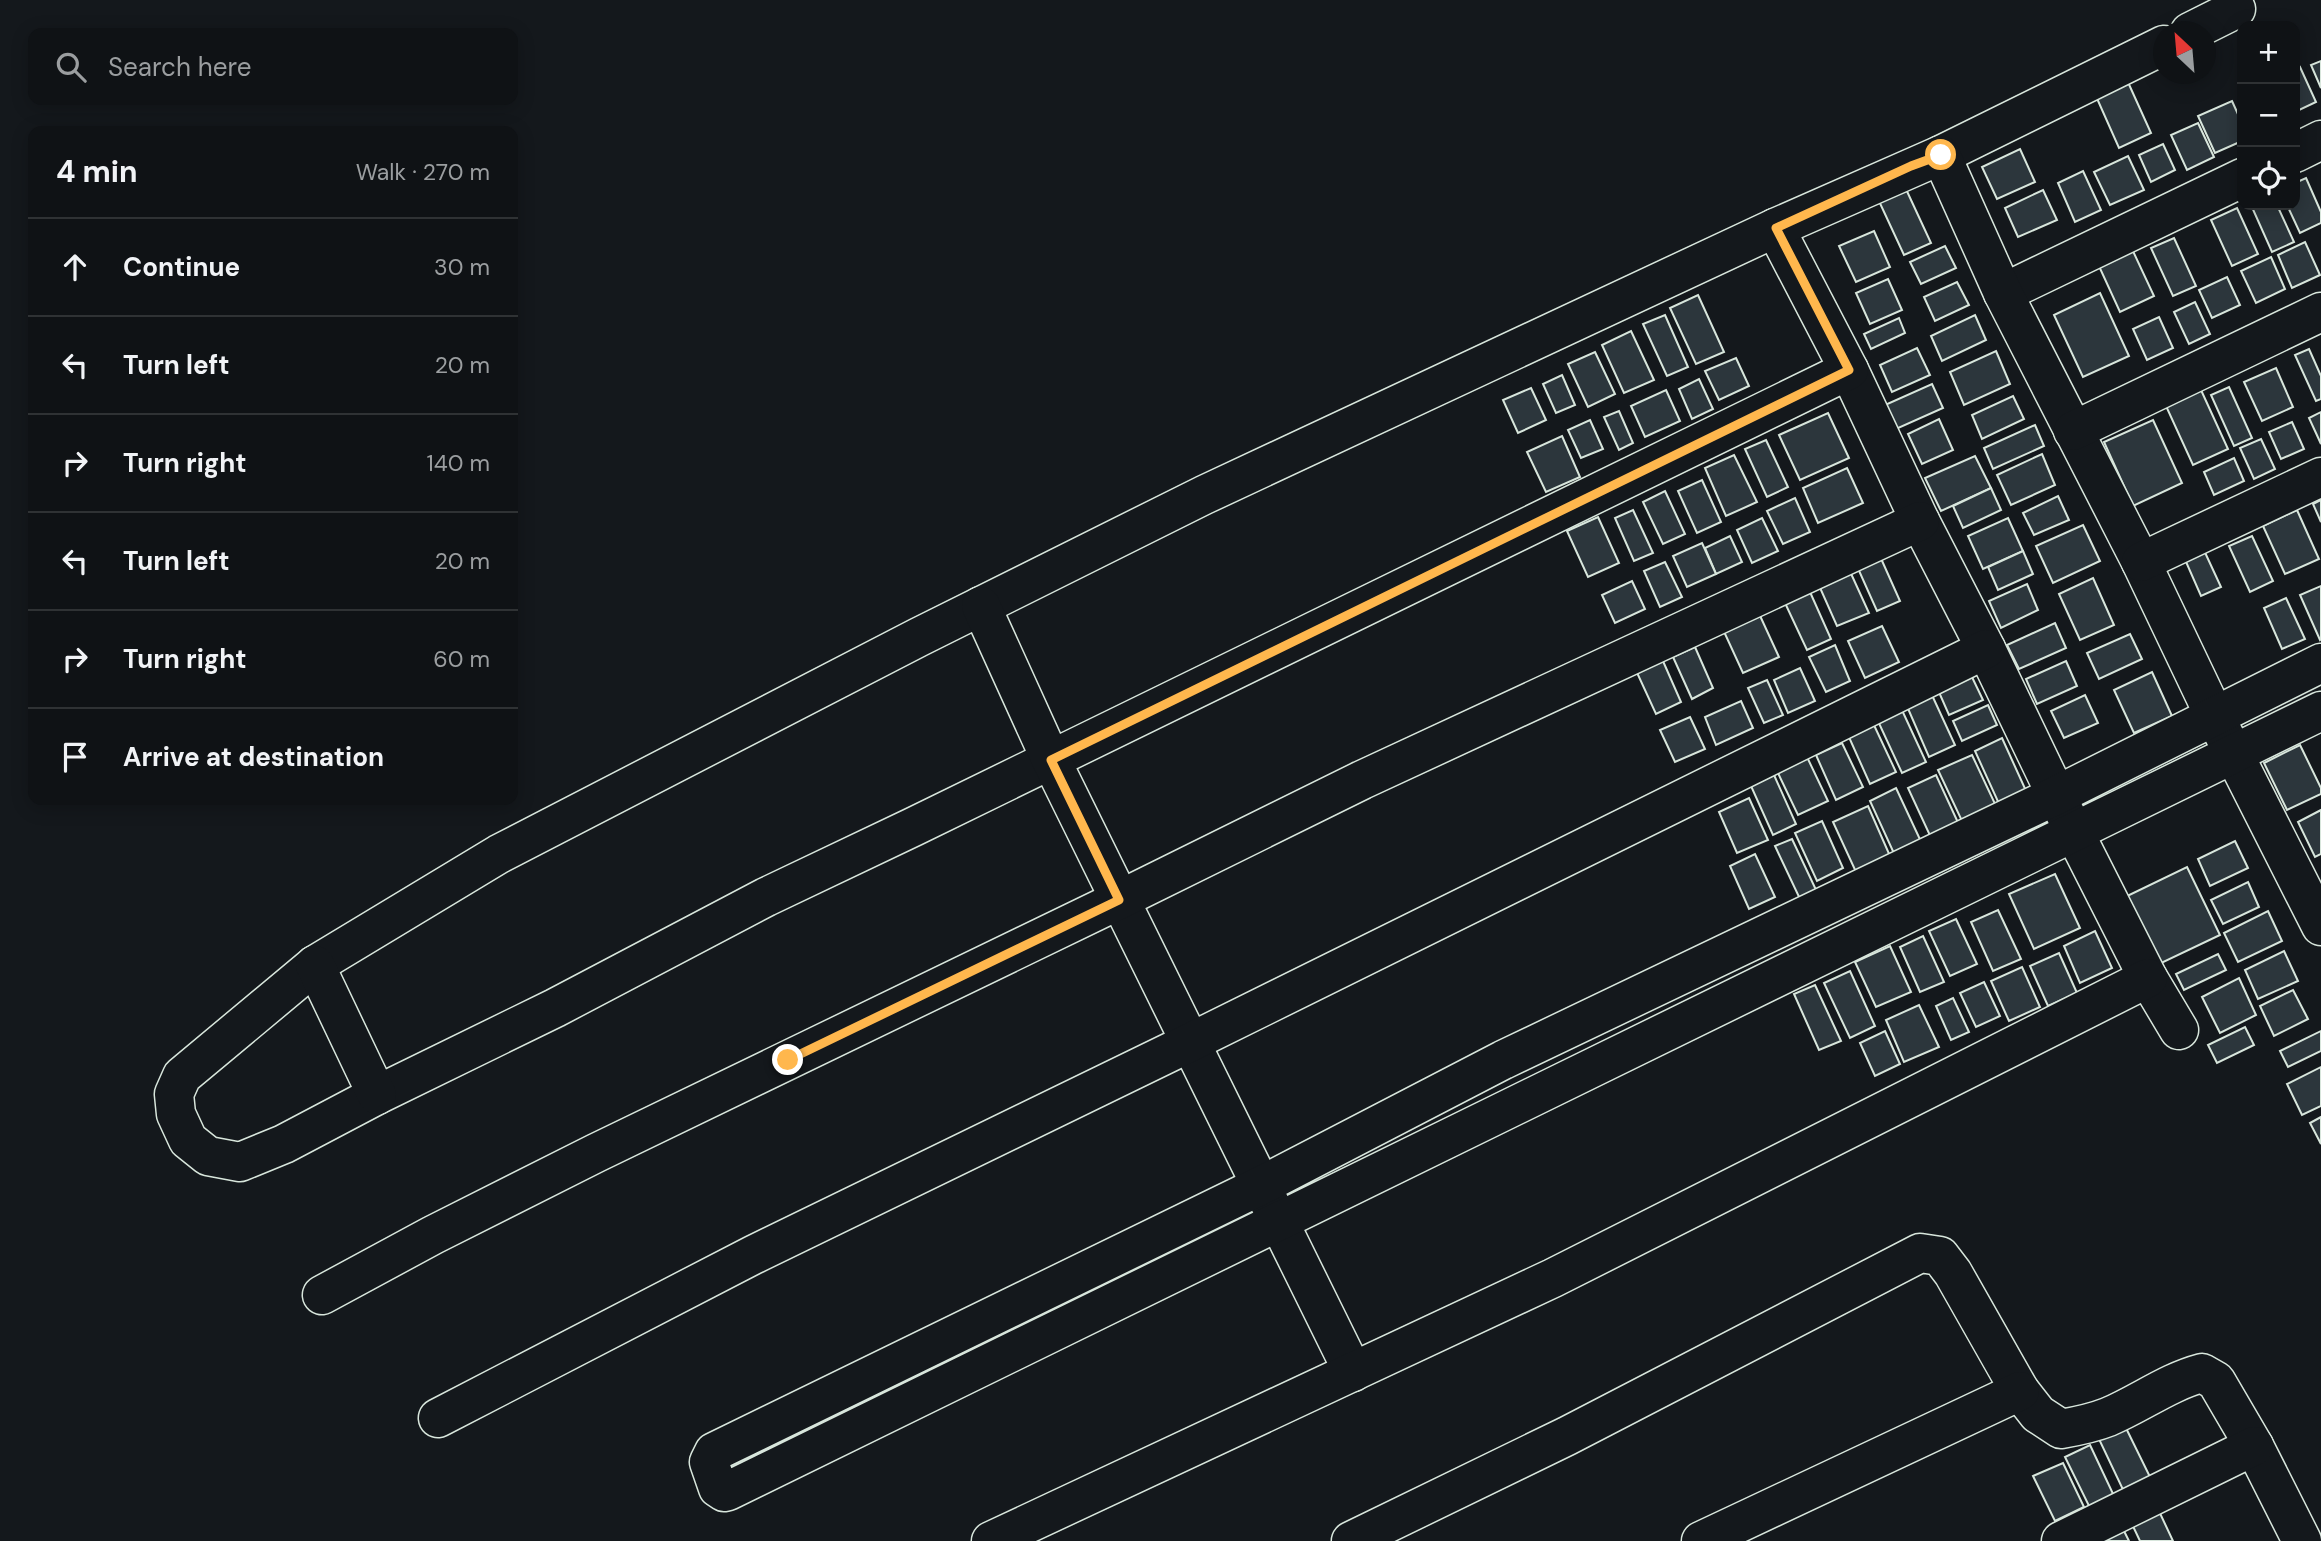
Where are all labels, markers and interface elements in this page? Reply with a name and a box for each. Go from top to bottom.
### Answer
north arrow [2153,21,2216,84]
map controls [2237,21,2300,210]
button: + [2237,21,2300,84]
search box [28,28,518,105]
icon: search [52,48,90,86]
text: Search here [108,50,251,84]
button: − [2237,84,2300,147]
route start [1925,139,1956,170]
button: locate [2237,147,2300,210]
text: 4 min [56,152,138,191]
text: Walk · 270 m [356,157,490,187]
icon: ahead [56,248,94,286]
text: Continue [123,250,240,284]
text: 30 m [434,252,490,282]
icon: left [56,346,94,384]
text: Turn left [123,348,230,382]
text: 20 m [435,350,490,380]
icon: right [56,444,94,482]
text: Turn right [123,446,247,480]
text: 140 m [427,448,490,478]
icon: left [56,542,94,580]
text: Turn left [123,544,230,578]
text: 20 m [435,546,490,576]
icon: right [56,640,94,678]
text: Turn right [123,642,247,676]
text: 60 m [433,644,490,674]
icon: arrive [56,738,94,776]
text: Arrive at destination [123,740,384,774]
route end [772,1044,803,1075]

